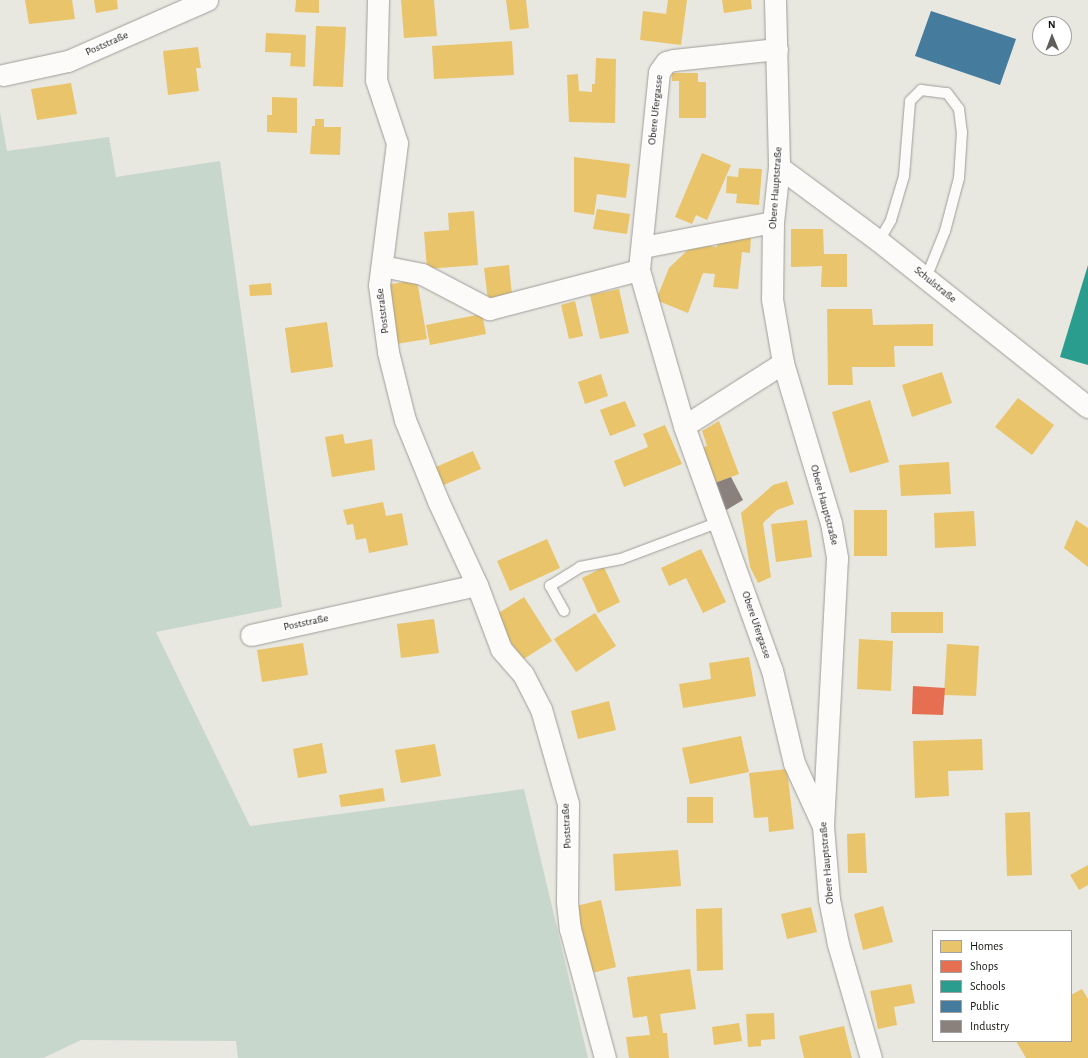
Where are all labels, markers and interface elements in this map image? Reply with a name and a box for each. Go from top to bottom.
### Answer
north arrow [1032,16,1072,56]
text: N [1048,19,1056,30]
street label: Poststraße [84,29,130,59]
street label: Obere Ufergasse [646,74,666,146]
street label: Obere Hauptstraße [767,146,785,230]
street label: Schulstraße [911,264,959,306]
street label: Poststraße [374,288,392,334]
street label: Obere Hauptstraße [807,463,841,547]
street label: Obere Ufergasse [738,590,774,660]
street label: Poststraße [282,612,330,634]
street label: Poststraße [559,803,575,849]
street label: Obere Hauptstraße [817,821,837,905]
legend [932,930,1072,1042]
text: Homes [970,940,1003,952]
text: Shops [970,960,998,972]
text: Schools [970,980,1005,992]
text: Public [970,1000,999,1012]
text: Industry [970,1020,1009,1032]

